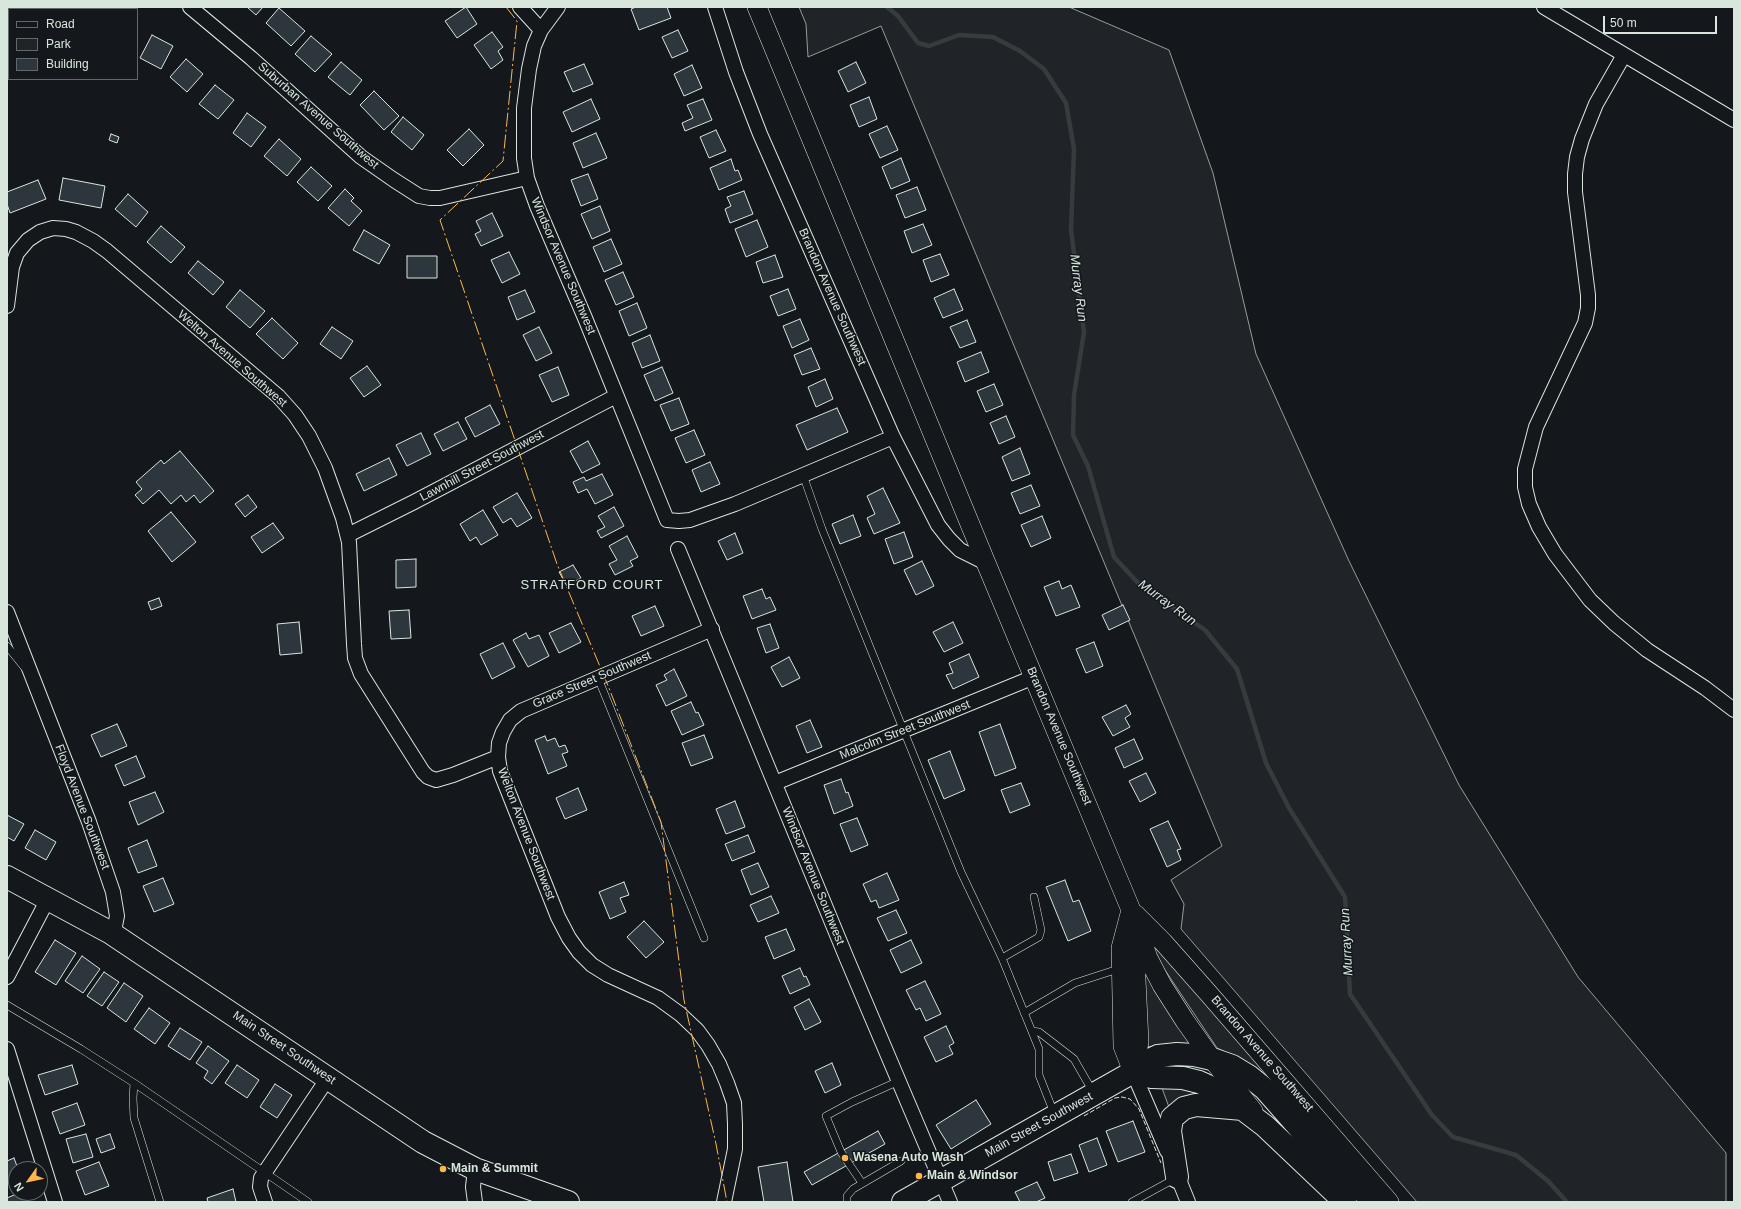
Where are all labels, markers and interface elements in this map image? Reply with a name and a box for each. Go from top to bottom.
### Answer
legend [8,8,138,80]
scale bar [1605,8,1719,34]
text: 50 m [1610,16,1637,30]
text: Road [46,17,75,31]
text: Park [46,37,71,51]
text: Building [46,57,89,71]
street label: Suburban Avenue Southwest [255,60,381,172]
street label: Windsor Avenue Southwest [528,195,598,337]
street label: Brandon Avenue Southwest [795,226,869,368]
water label: Murray Run [1066,253,1090,323]
street label: Welton Avenue Southwest [174,308,290,410]
street label: Lawnhill Street Southwest [418,427,546,505]
district label: STRATFORD COURT [520,577,664,593]
water label: Murray Run [1135,577,1199,629]
street label: Grace Street Southwest [531,648,653,712]
street label: Brandon Avenue Southwest [1023,665,1095,807]
street label: Malcolm Street Southwest [838,697,972,763]
street label: Floyd Avenue Southwest [52,743,112,871]
street label: Welton Avenue Southwest [494,766,558,902]
street label: Windsor Avenue Southwest [779,805,847,947]
water label: Murray Run [1337,908,1357,976]
street label: Brandon Avenue Southwest [1208,993,1316,1115]
street label: Main Street Southwest [230,1008,338,1088]
street label: Main Street Southwest [983,1089,1095,1161]
place label: Wasena Auto Wash [853,1151,963,1165]
marker: Wasena Auto Wash [840,1153,850,1163]
north arrow [8,1161,48,1201]
place label: Main & Summit [451,1162,538,1176]
marker: Main & Summit [438,1164,448,1174]
place label: Main & Windsor [927,1169,1018,1183]
marker: Main & Windsor [914,1171,924,1181]
text: N [12,1180,26,1194]

